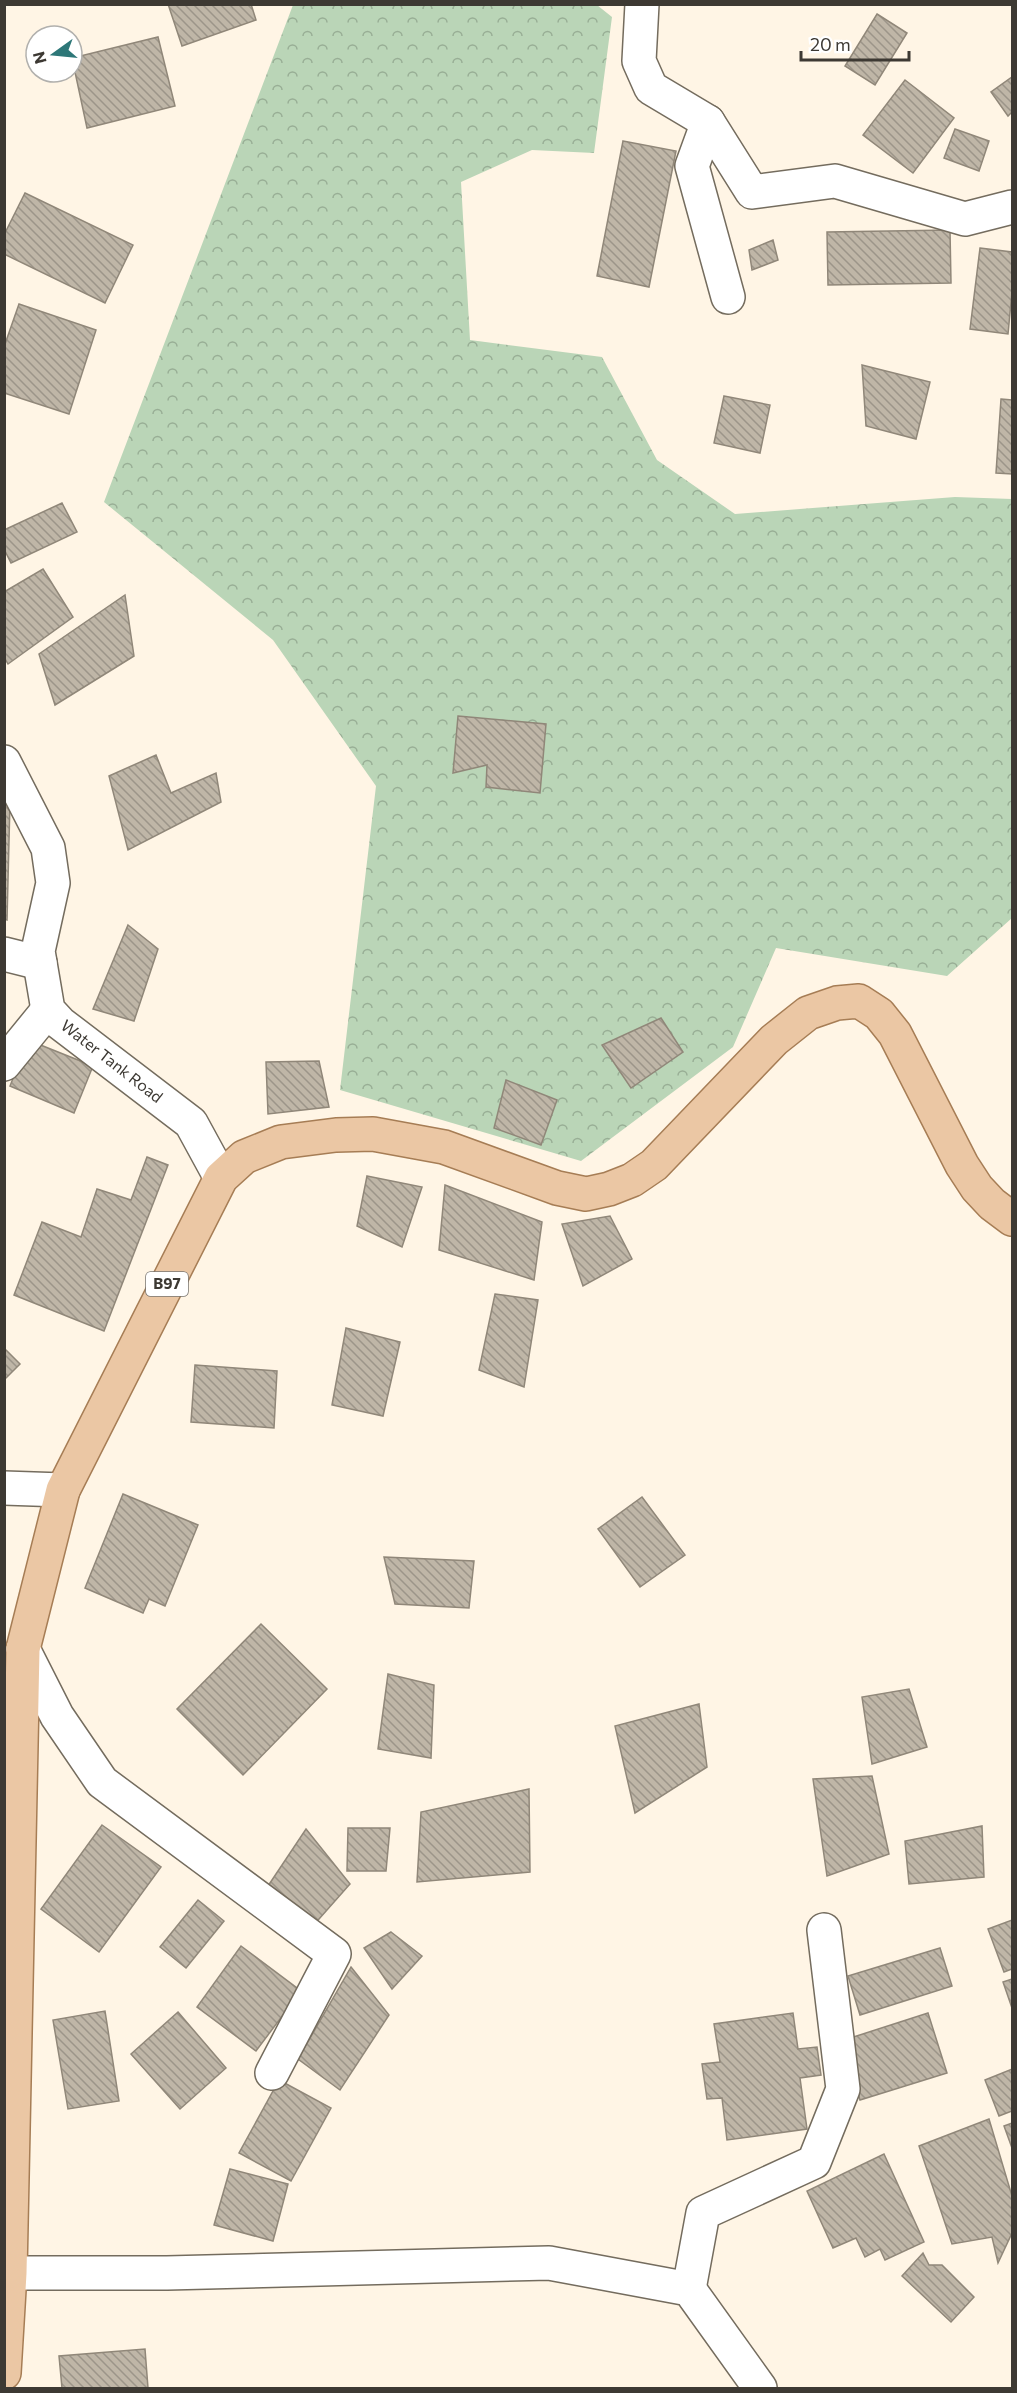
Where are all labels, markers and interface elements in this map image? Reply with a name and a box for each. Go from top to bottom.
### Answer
north arrow [24,24,84,84]
scale bar [801,24,909,62]
text: 20 m [810,33,851,55]
text: N [28,50,50,66]
street label: Water Tank Road [58,1015,167,1106]
road number: B97 [146,1272,188,1296]

